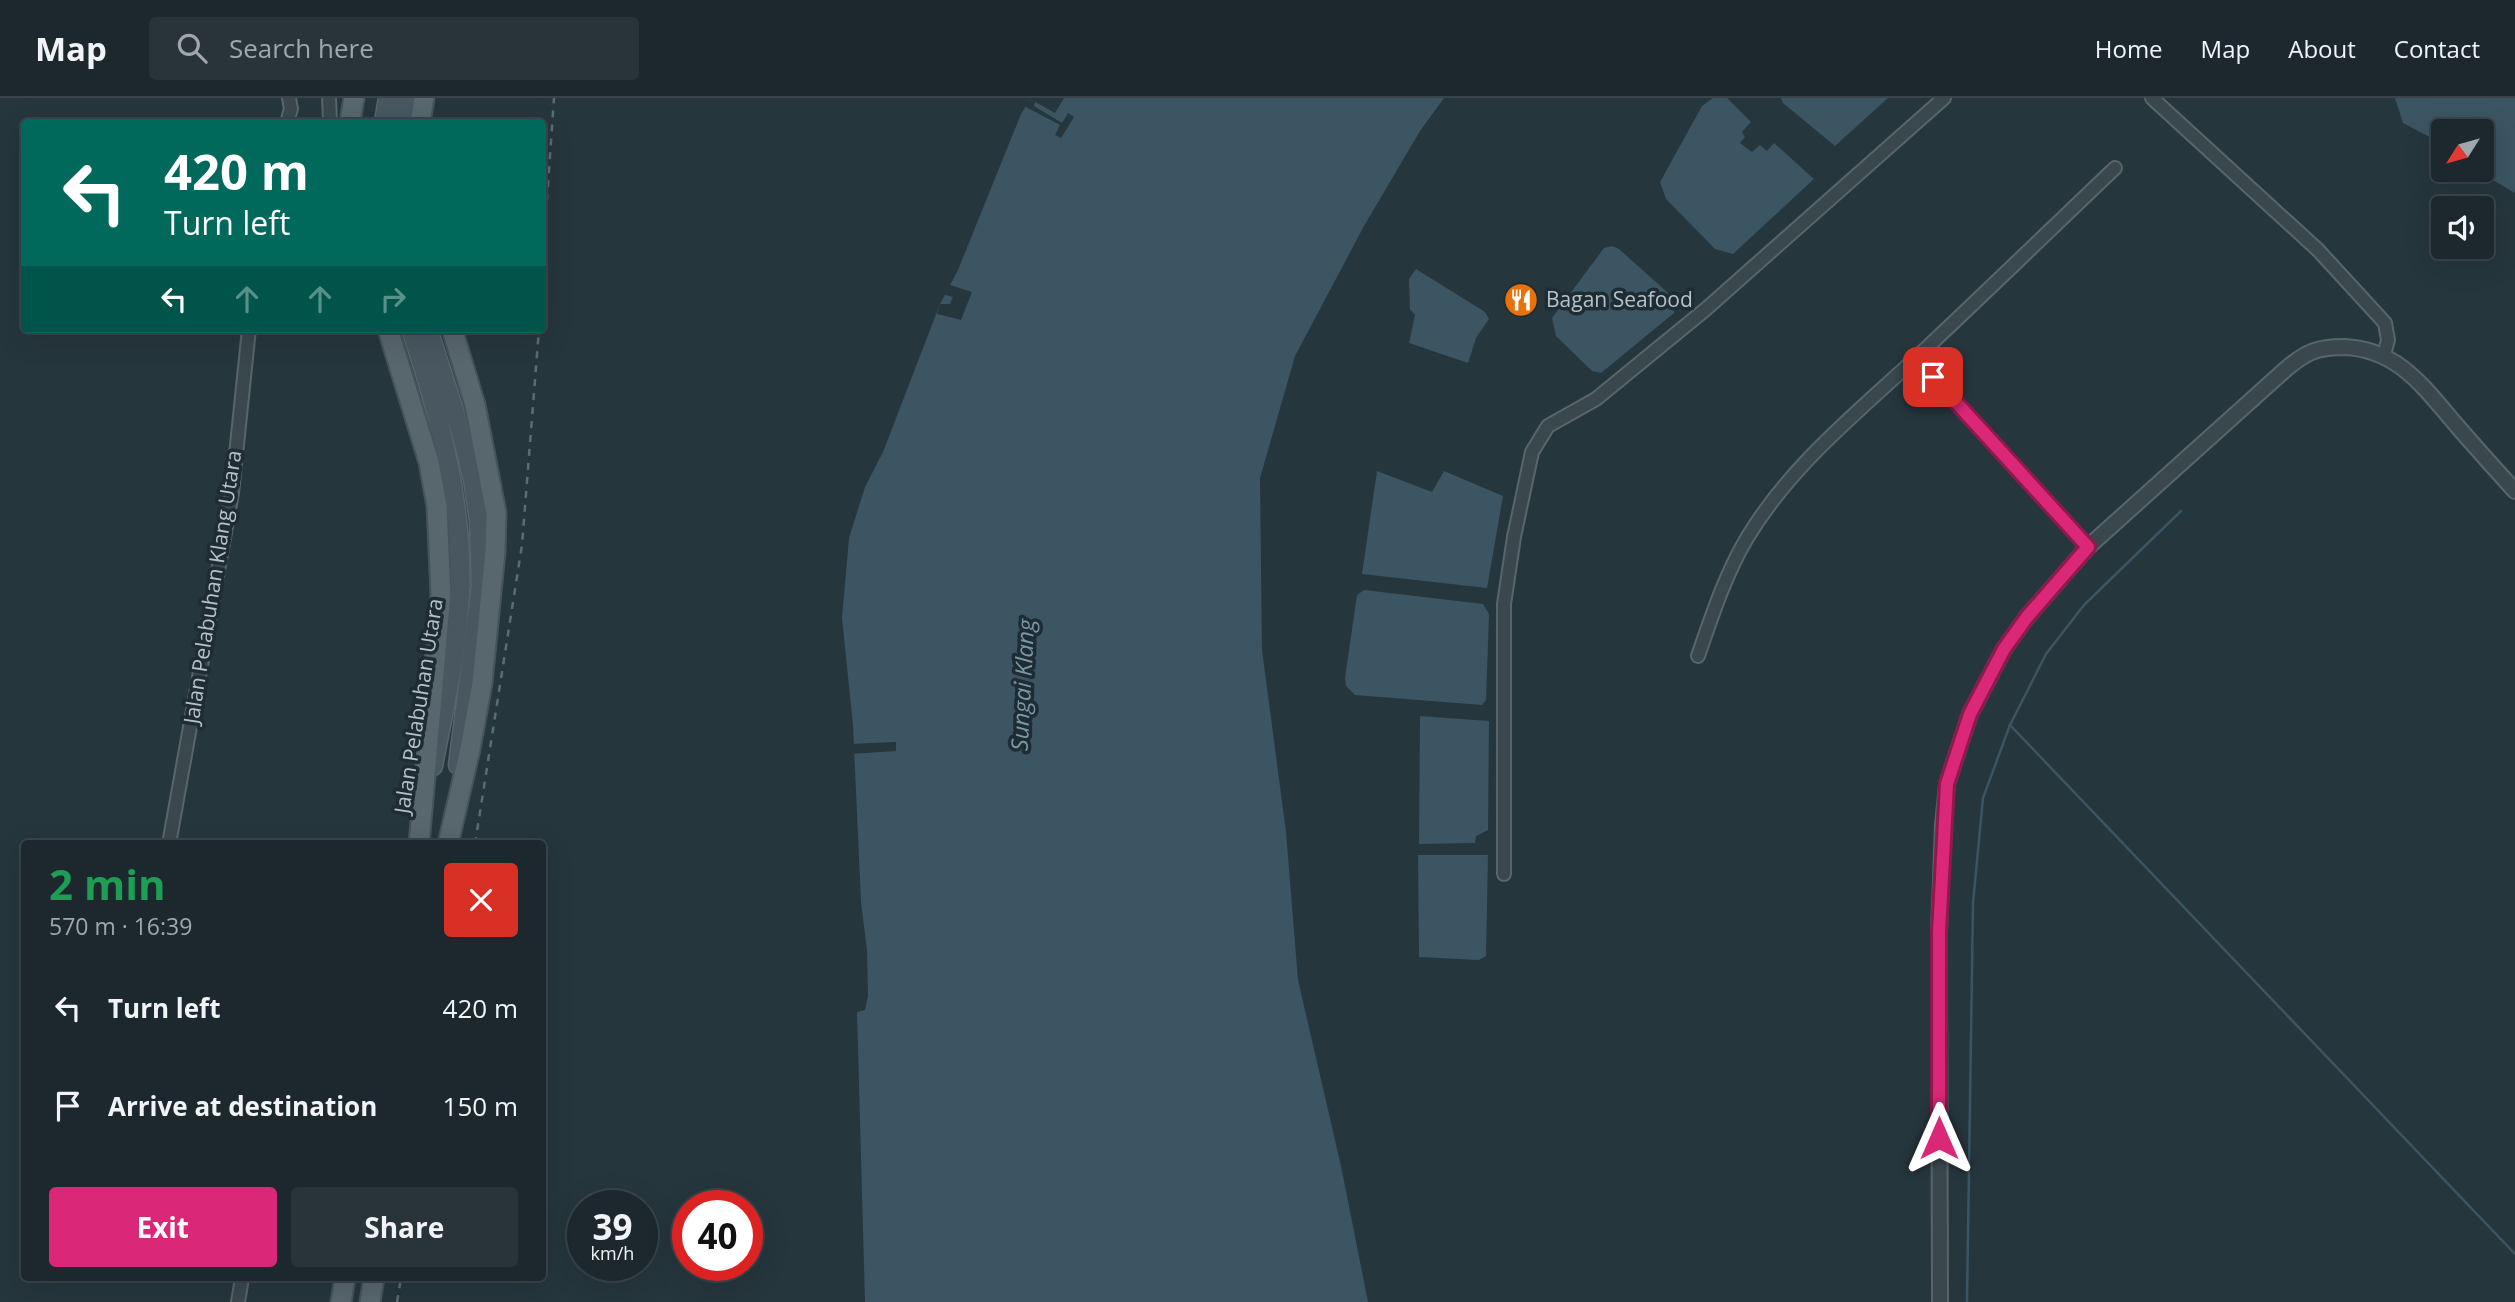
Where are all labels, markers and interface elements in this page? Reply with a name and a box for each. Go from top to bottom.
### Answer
search box [149,17,639,80]
text: Map [35,26,107,71]
icon: search [173,29,211,67]
text: Search here [229,30,374,66]
text: Home [2095,32,2163,65]
text: Map [2201,32,2250,65]
text: About [2288,32,2356,65]
text: Contact [2394,32,2480,65]
north arrow [2431,119,2494,182]
map controls [2431,119,2494,259]
text: 420 m [164,138,309,204]
icon: left [49,147,140,238]
button: sound [2431,196,2494,259]
text: Turn left [164,201,290,244]
icon: left [155,280,193,318]
icon: ahead [228,280,266,318]
icon: ahead [301,280,339,318]
icon: right [374,280,412,318]
restaurant icon: Bagan Seafood [1502,281,1540,319]
place label: Bagan Seafood [1546,285,1693,313]
pin [1903,347,1963,407]
icon: arrive [1914,358,1952,396]
street label: Jalan Pelabuhan Klang Utara [176,448,247,728]
street label: Jalan Pelabuhan Utara [387,596,449,817]
water label: Sungai Klang [1003,617,1041,752]
text: 2 min [49,855,166,912]
button: close [444,863,518,937]
text: 570 m · 16:39 [49,910,192,942]
icon: left [49,989,87,1027]
text: Turn left [108,990,220,1026]
text: 420 m [443,990,518,1026]
icon: arrive [49,1087,87,1125]
text: Arrive at destination [108,1088,377,1124]
text: 150 m [443,1088,518,1124]
position arrow [1902,1101,1976,1175]
button: Exit [49,1187,277,1267]
button: Share [291,1187,518,1267]
speed limit sign: 40 [672,1190,763,1281]
text: 39 [592,1203,633,1250]
text: km/h [591,1241,634,1265]

